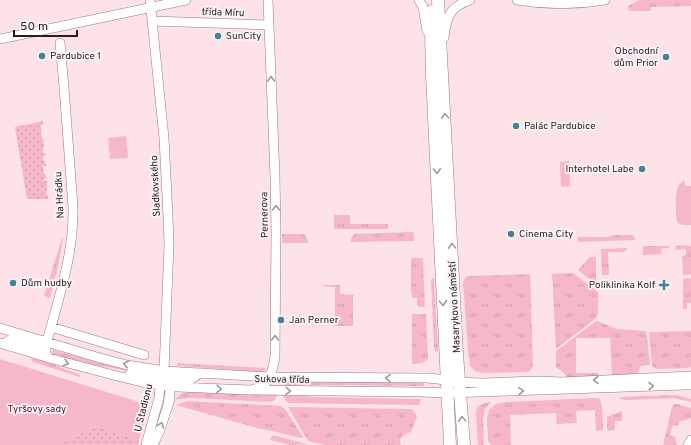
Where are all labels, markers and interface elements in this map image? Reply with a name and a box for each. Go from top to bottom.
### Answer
street label: třída Míru [201,6,245,20]
scale bar [14,12,77,38]
text: 50 m [20,19,48,35]
place label: SunCity [226,30,261,43]
marker: SunCity [213,31,223,41]
place label: Obchodní dům Prior [614,45,659,70]
place label: Pardubice 1 [50,50,101,63]
marker: Pardubice 1 [37,51,47,61]
marker: Obchodní dům Prior [661,52,671,62]
one-way arrow [267,76,275,82]
one-way arrow [440,113,449,119]
place label: Palác Pardubice [524,120,596,133]
marker: Palác Pardubice [511,121,521,131]
street label: Sladkovského [148,155,164,217]
place label: Interhotel Labe [565,163,634,176]
marker: Interhotel Labe [637,164,647,174]
one-way arrow [433,168,441,174]
street label: Na Hrádku [52,171,68,219]
street label: Pernerova [258,192,272,238]
one-way arrow [272,205,280,211]
place label: Cinema City [519,228,573,241]
marker: Cinema City [506,229,516,239]
one-way arrow [447,243,456,249]
street label: Masarykovo náměstí [446,259,464,353]
place label: Dům hudby [21,277,72,290]
marker: Dům hudby [8,278,18,288]
place label: Poliklinika Kolf [589,279,656,292]
marker: Poliklinika Kolf [658,279,670,291]
one-way arrow [439,300,448,306]
place label: Jan Perner [289,314,339,327]
marker: Jan Perner [276,315,286,325]
one-way arrow [271,335,279,341]
one-way arrow [63,358,70,367]
one-way arrow [123,361,129,369]
street label: Sukova třída [254,373,310,387]
one-way arrow [385,374,391,382]
one-way arrow [593,376,599,385]
one-way arrow [648,382,654,390]
street label: U Stadionu [132,383,156,433]
one-way arrow [216,385,222,393]
one-way arrow [285,387,291,395]
one-way arrow [518,387,524,395]
park label: Tyršovy sady [8,403,66,416]
one-way arrow [458,416,467,422]
one-way arrow [157,421,165,428]

